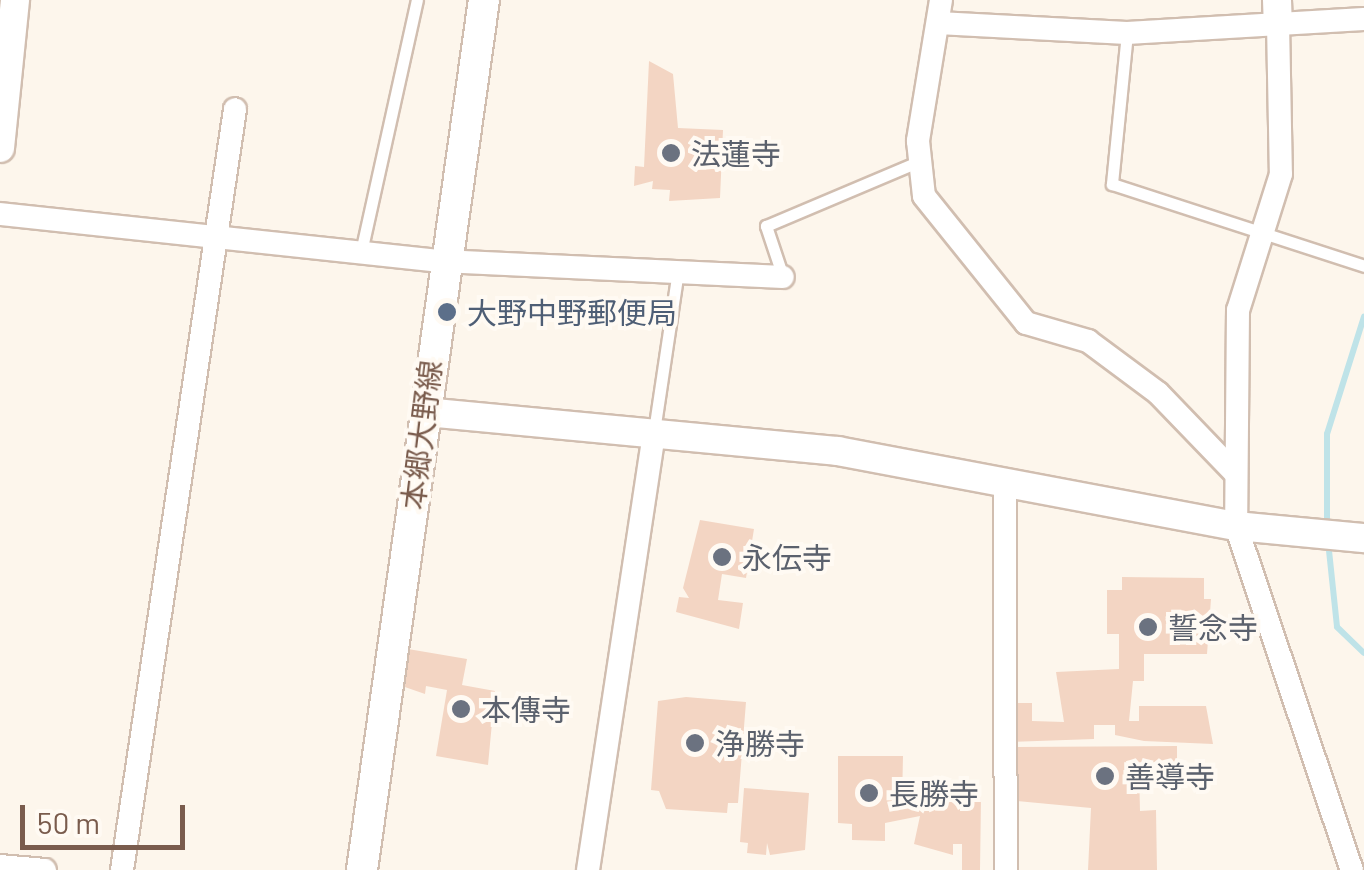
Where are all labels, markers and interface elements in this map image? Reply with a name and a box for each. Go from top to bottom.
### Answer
place label: 法蓮寺 [691,135,781,171]
marker: 法蓮寺 [660,142,682,164]
place label: 大野中野郵便局 [467,294,677,330]
marker: 大野中野郵便局 [436,301,458,323]
street label: 本郷大野線 [394,358,448,512]
place label: 永伝寺 [742,539,832,575]
marker: 永伝寺 [711,546,733,568]
place label: 誓念寺 [1168,609,1258,645]
marker: 誓念寺 [1137,616,1159,638]
place label: 本傳寺 [481,691,571,727]
marker: 本傳寺 [450,698,472,720]
place label: 浄勝寺 [715,725,805,761]
marker: 浄勝寺 [684,732,706,754]
place label: 善導寺 [1125,758,1215,794]
marker: 善導寺 [1094,765,1116,787]
place label: 長勝寺 [889,775,979,811]
marker: 長勝寺 [858,782,880,804]
scale bar [25,785,190,847]
text: 50 m [37,804,100,840]

